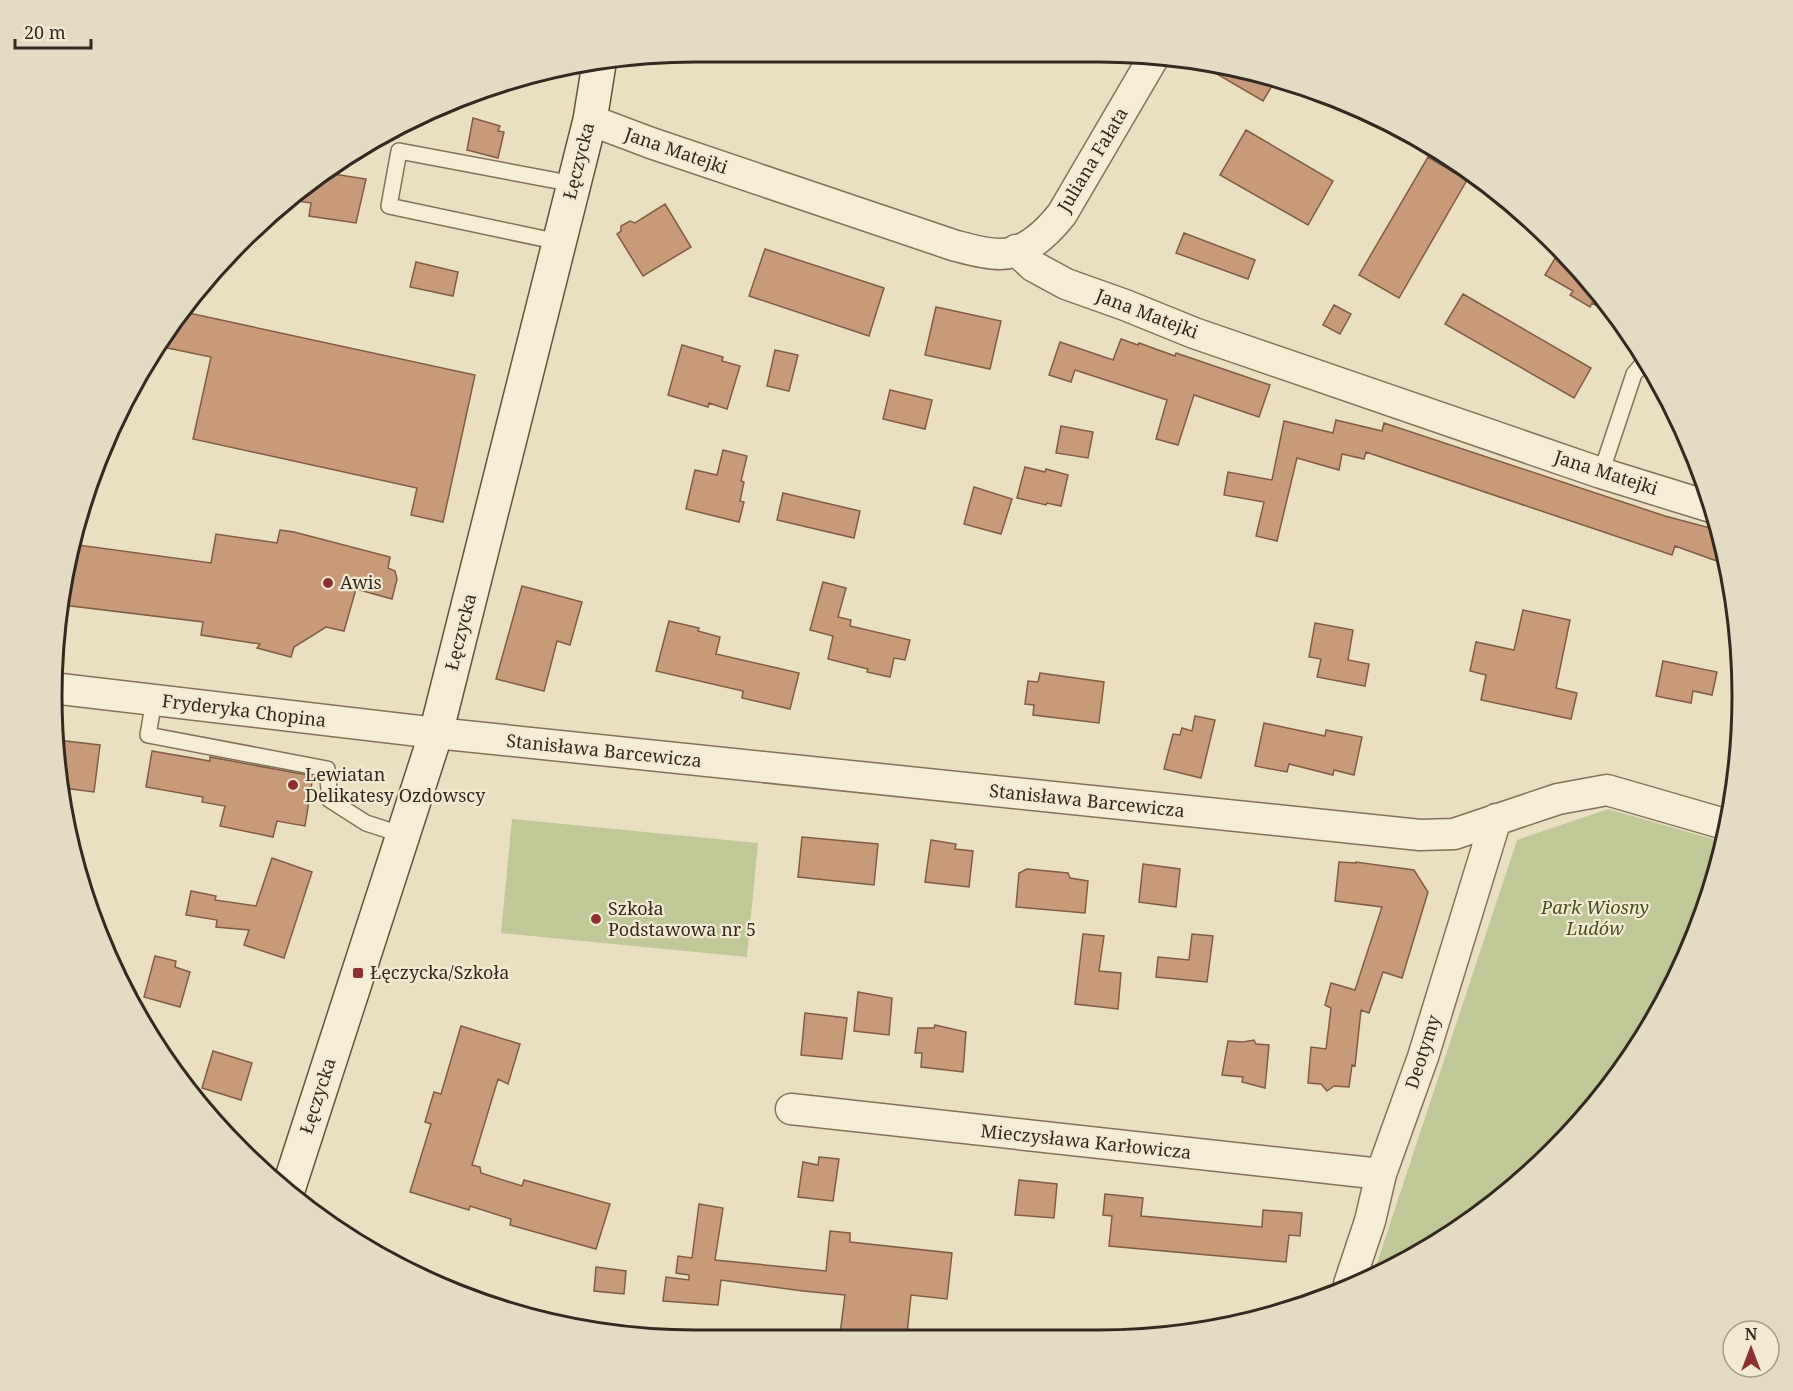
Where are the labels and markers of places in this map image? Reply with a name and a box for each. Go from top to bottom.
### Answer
place label: Awis [340,570,382,594]
marker: Awis [321,576,335,590]
place label: Lewiatan Delikatesy Ozdowscy [305,762,486,807]
marker: Lewiatan Delikatesy Ozdowscy [286,778,300,792]
place label: Szkoła Podstawowa nr 5 [608,896,756,941]
marker: Szkoła Podstawowa nr 5 [589,912,603,926]
place label: Łęczycka/Szkoła [370,960,509,984]
marker: Łęczycka/Szkoła [351,966,365,980]

